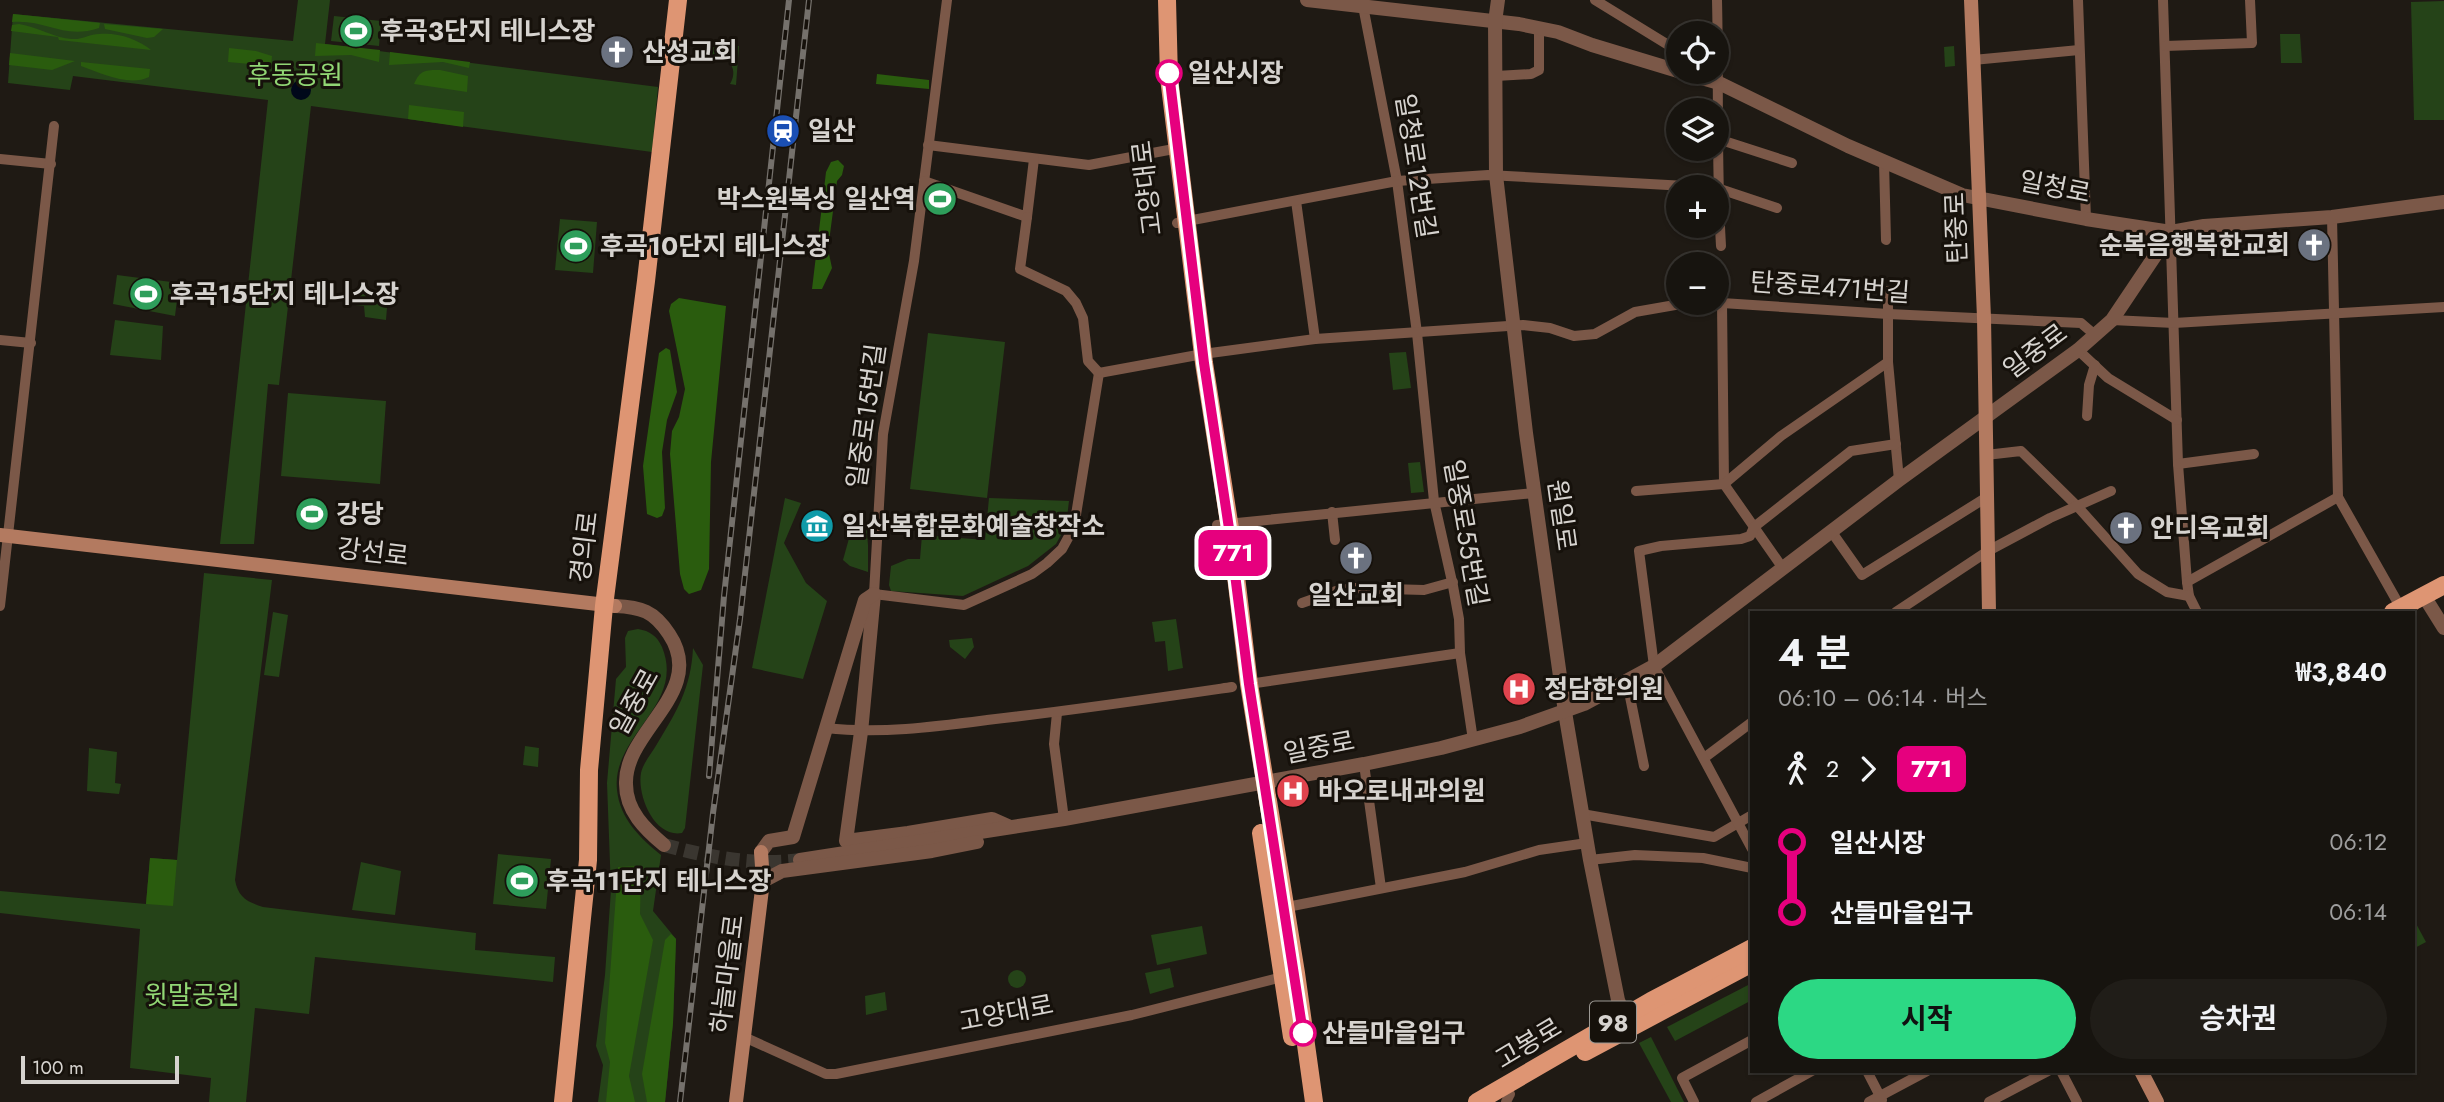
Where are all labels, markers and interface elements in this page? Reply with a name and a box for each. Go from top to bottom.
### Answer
sports icon: 후곡3단지 테니스장 [337,12,375,50]
place label: 후곡3단지 테니스장 [380,12,595,50]
map controls [1666,21,1729,315]
button: locate [1666,21,1729,84]
church icon: 산성교회 [598,33,636,71]
place label: 산성교회 [642,33,738,71]
place label: 일산시장 [1188,54,1284,92]
park label: 후동공원 [247,56,343,94]
marker: 일산시장 [1156,60,1182,86]
street label: 일청로12번길 [1386,91,1446,241]
button: layers [1666,98,1729,161]
station icon: 일산 [764,112,802,150]
place label: 일산 [808,112,856,150]
street label: 고양대로 [1122,138,1172,238]
street label: 일청로 [2016,162,2094,212]
button: + [1666,175,1729,238]
place label: 박스원복싱 일산역 [717,180,916,218]
sports icon: 박스원복싱 일산역 [921,180,959,218]
street label: 탄중로 [1936,191,1976,265]
place label: 순복음행복한교회 [2099,226,2290,264]
church icon: 순복음행복한교회 [2295,226,2333,264]
sports icon: 후곡10단지 테니스장 [557,227,595,265]
place label: 후곡10단지 테니스장 [600,227,830,265]
button: − [1666,252,1729,315]
street label: 탄중로471번길 [1749,262,1911,312]
sports icon: 후곡15단지 테니스장 [127,275,165,313]
place label: 후곡15단지 테니스장 [170,275,399,313]
street label: 일중로 [1995,314,2075,388]
street label: 일중로15번길 [837,341,895,491]
street label: 일중로55번길 [1434,456,1498,610]
street label: 원일로 [1538,477,1586,553]
sports icon: 강당 [293,495,331,533]
place label: 강당 [336,495,384,533]
museum icon: 일산복합문화예술창작소 [798,507,836,545]
place label: 일산복합문화예술창작소 [842,507,1105,545]
street label: 경의로 [561,509,607,585]
church icon: 안디옥교회 [2107,509,2145,547]
place label: 안디옥교회 [2150,509,2270,547]
street label: 강선로 [335,529,411,575]
line badge: 771 [1193,530,1273,576]
text: 771 [1212,535,1254,570]
church icon: 일산교회 [1337,539,1375,577]
place label: 일산교회 [1308,576,1404,614]
text: 4 분 [1778,625,1851,680]
text: ₩3,840 [2296,653,2387,691]
street label: 일중로 [600,661,668,743]
hospital icon: 정담한의원 [1500,670,1538,708]
place label: 정담한의원 [1544,670,1664,708]
text: 06:10 – 06:14 · 버스 [1778,681,1988,715]
street label: 일중로 [1280,722,1358,772]
icon: walk [1778,750,1816,788]
icon: forward [1849,750,1887,788]
text: 771 [1911,751,1952,786]
text: 2 [1826,752,1839,786]
hospital icon: 바오로내과의원 [1274,772,1312,810]
place label: 바오로내과의원 [1318,772,1485,810]
text: 일산시장 [1830,824,1926,862]
text: 06:12 [2330,825,2387,859]
sports icon: 후곡11단지 테니스장 [503,862,541,900]
place label: 후곡11단지 테니스장 [546,862,772,900]
text: 산들마을입구 [1830,894,1974,932]
text: 06:14 [2329,895,2387,929]
street label: 하늘마을로 [701,912,753,1036]
park label: 윗말공원 [144,976,240,1014]
button: 시작 [1778,979,2076,1059]
button: 승차권 [2090,979,2387,1059]
street label: 고양대로 [955,985,1057,1041]
road number: 98 [1590,1002,1636,1042]
street label: 고봉로 [1487,1008,1569,1078]
place label: 산들마을입구 [1322,1014,1466,1052]
marker: 산들마을입구 [1290,1020,1316,1046]
scale bar [21,1053,178,1085]
text: 100 m [32,1054,84,1081]

